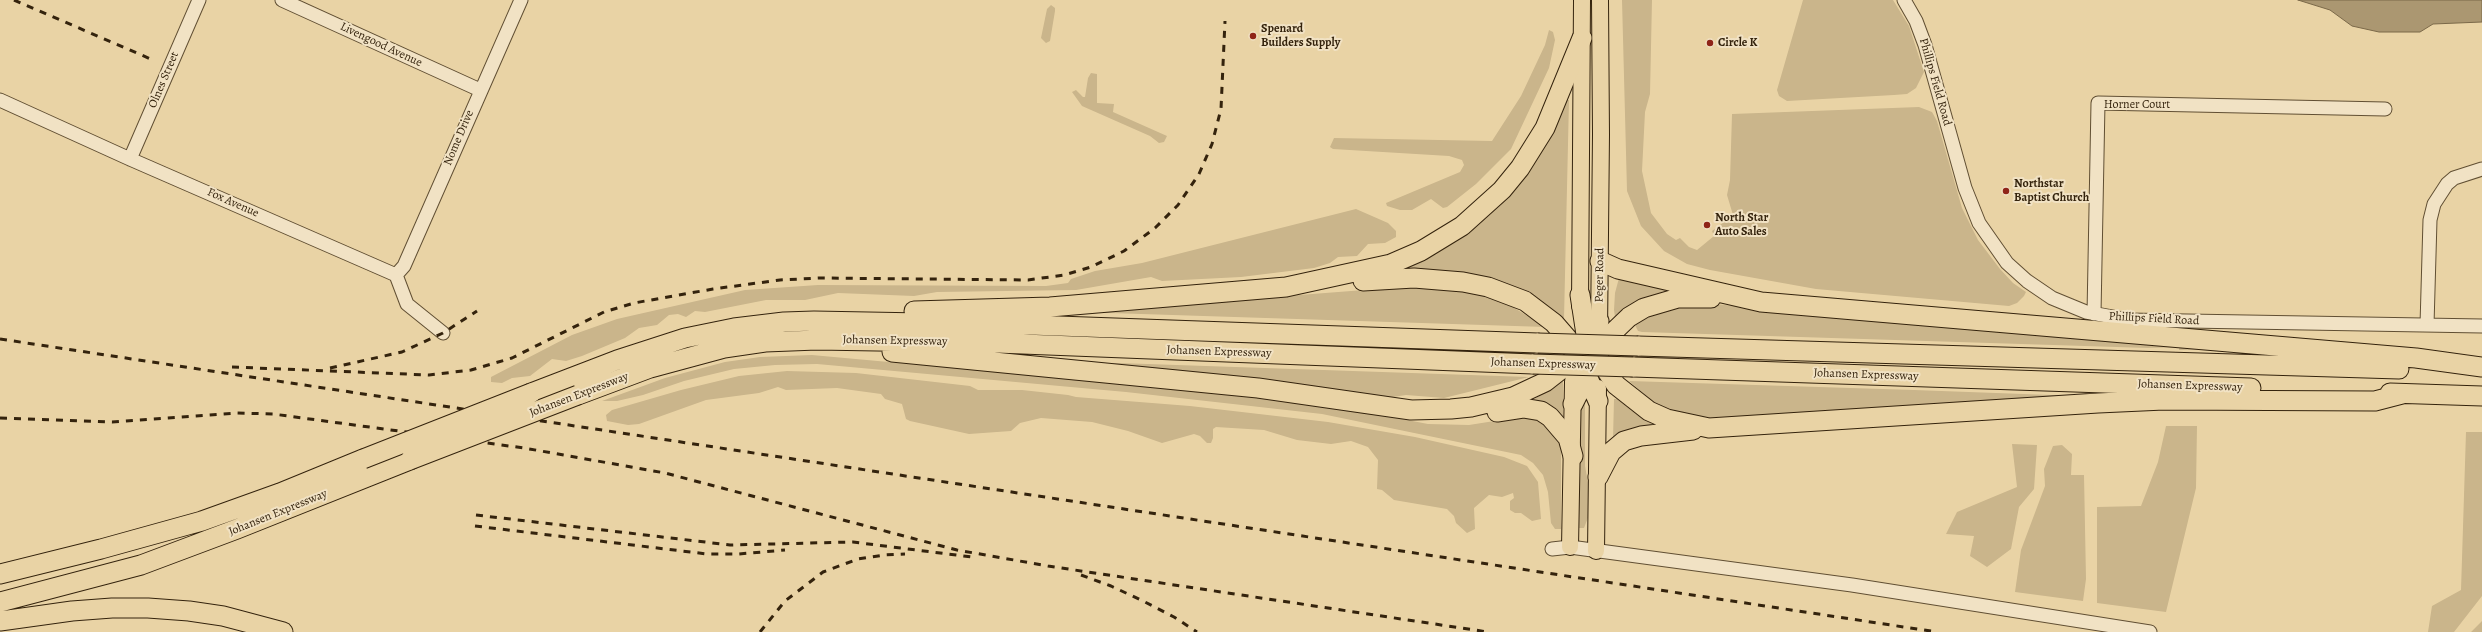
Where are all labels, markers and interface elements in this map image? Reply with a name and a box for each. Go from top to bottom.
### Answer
street label: Livengood Avenue [338,20,424,70]
place label: Spenard Builders Supply [1261,22,1340,50]
marker: Spenard Builders Supply [1248,31,1258,41]
place label: Circle K [1718,36,1757,50]
street label: Phillips Field Road [1916,36,1954,128]
marker: Circle K [1705,38,1715,48]
street label: Olnes Street [146,50,182,110]
street label: Horner Court [2104,98,2170,112]
street label: Nome Drive [441,108,477,168]
place label: Northstar Baptist Church [2014,177,2089,205]
street label: Fox Avenue [205,185,261,221]
marker: Northstar Baptist Church [2001,186,2011,196]
place label: North Star Auto Sales [1715,211,1768,239]
marker: North Star Auto Sales [1702,220,1712,230]
street label: Peger Road [1592,248,1608,302]
street label: Phillips Field Road [2108,309,2200,329]
street label: Johansen Expressway [843,333,947,349]
street label: Johansen Expressway [1166,343,1272,361]
street label: Johansen Expressway [1490,355,1596,373]
street label: Johansen Expressway [1813,366,1919,384]
street label: Johansen Expressway [528,370,630,420]
street label: Johansen Expressway [2137,377,2243,395]
street label: Johansen Expressway [227,487,329,539]

